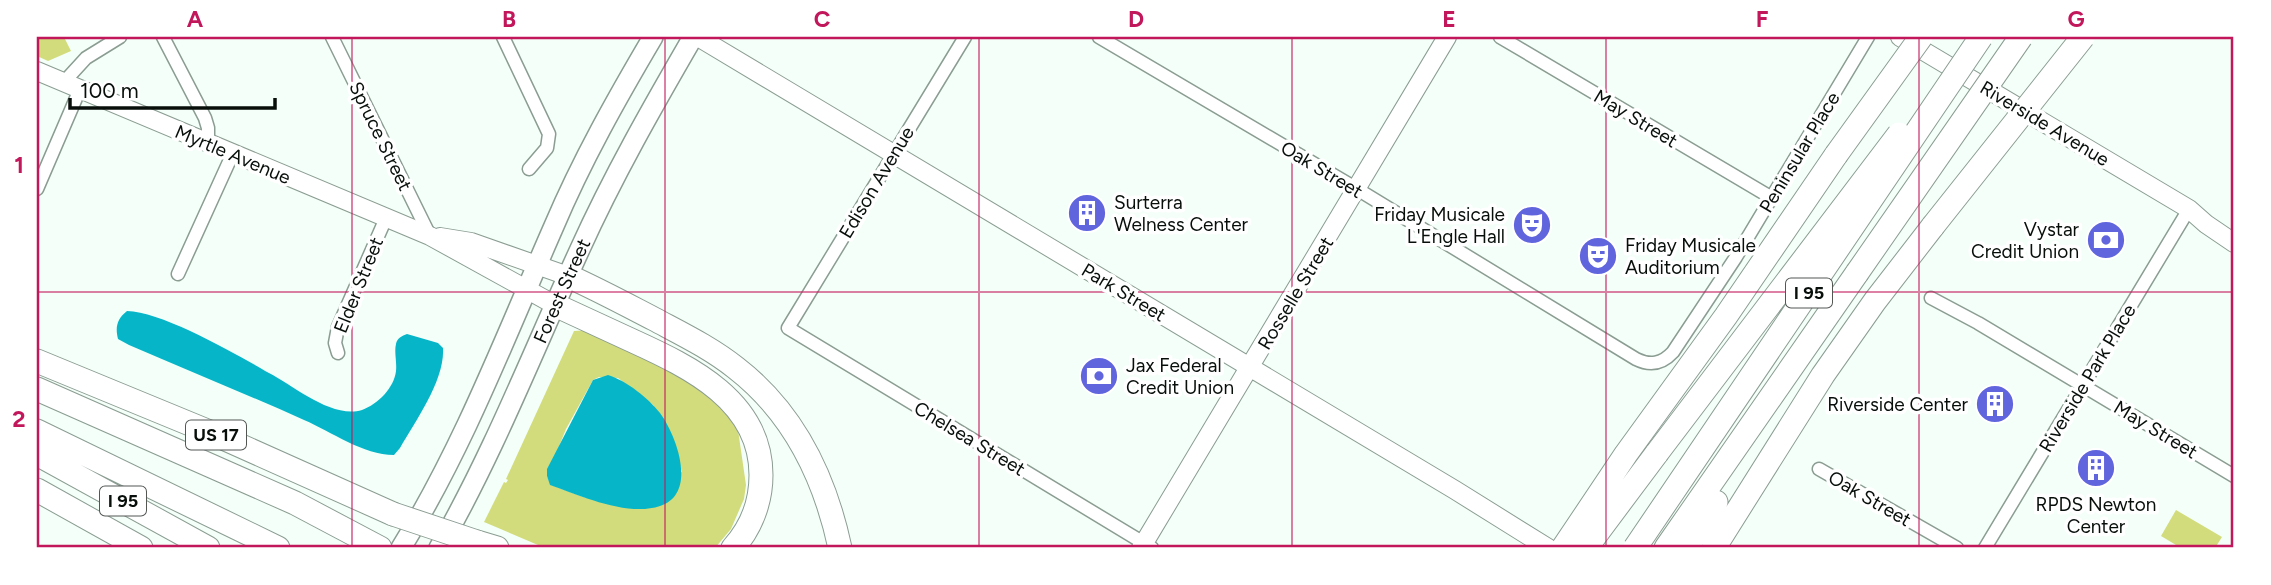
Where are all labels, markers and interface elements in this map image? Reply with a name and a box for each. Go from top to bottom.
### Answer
text: A [187,5,204,33]
text: B [502,5,516,33]
text: C [814,5,831,33]
text: D [1128,5,1144,33]
text: E [1442,5,1456,33]
text: F [1756,5,1769,33]
text: G [2067,5,2085,33]
scale bar [70,66,275,110]
street label: Riverside Avenue [1976,76,2113,171]
text: 100 m [80,78,139,103]
street label: Spruce Street [344,78,417,194]
street label: May Street [1590,84,1682,152]
street label: Peninsular Place [1754,88,1845,217]
street label: Myrtle Avenue [172,120,294,189]
street label: Edison Avenue [834,122,919,242]
street label: Oak Street [1277,136,1367,203]
text: 1 [14,151,24,179]
place label: Surterra Welness Center [1114,191,1249,236]
building icon: Surterra Welness Center [1066,192,1108,234]
place label: Friday Musicale L'Engle Hall [1374,203,1505,248]
theatre icon: Friday Musicale L'Engle Hall [1511,204,1553,246]
place label: Vystar Credit Union [1971,218,2080,263]
bank icon: Vystar Credit Union [2085,219,2127,261]
street label: Rosselle Street [1253,233,1338,354]
street label: Elder Street [329,234,388,336]
place label: Friday Musicale Auditorium [1625,234,1756,279]
street label: Forest Street [529,235,595,347]
theatre icon: Friday Musicale Auditorium [1577,235,1619,277]
street label: Park Street [1078,258,1170,327]
road number: I 95 [1786,278,1832,307]
street label: Riverside Park Place [2034,300,2141,456]
place label: Jax Federal Credit Union [1126,354,1234,399]
bank icon: Jax Federal Credit Union [1078,355,1120,397]
building icon: Riverside Center [1974,383,2016,425]
place label: Riverside Center [1827,393,1969,416]
street label: May Street [2110,395,2202,463]
street label: Chelsea Street [910,396,1030,481]
text: 2 [12,405,26,433]
road number: US 17 [186,421,246,450]
building icon: RPDS Newton Center [2075,447,2117,489]
street label: Oak Street [1824,466,1915,531]
road number: I 95 [100,486,146,516]
place label: RPDS Newton Center [2036,493,2156,538]

